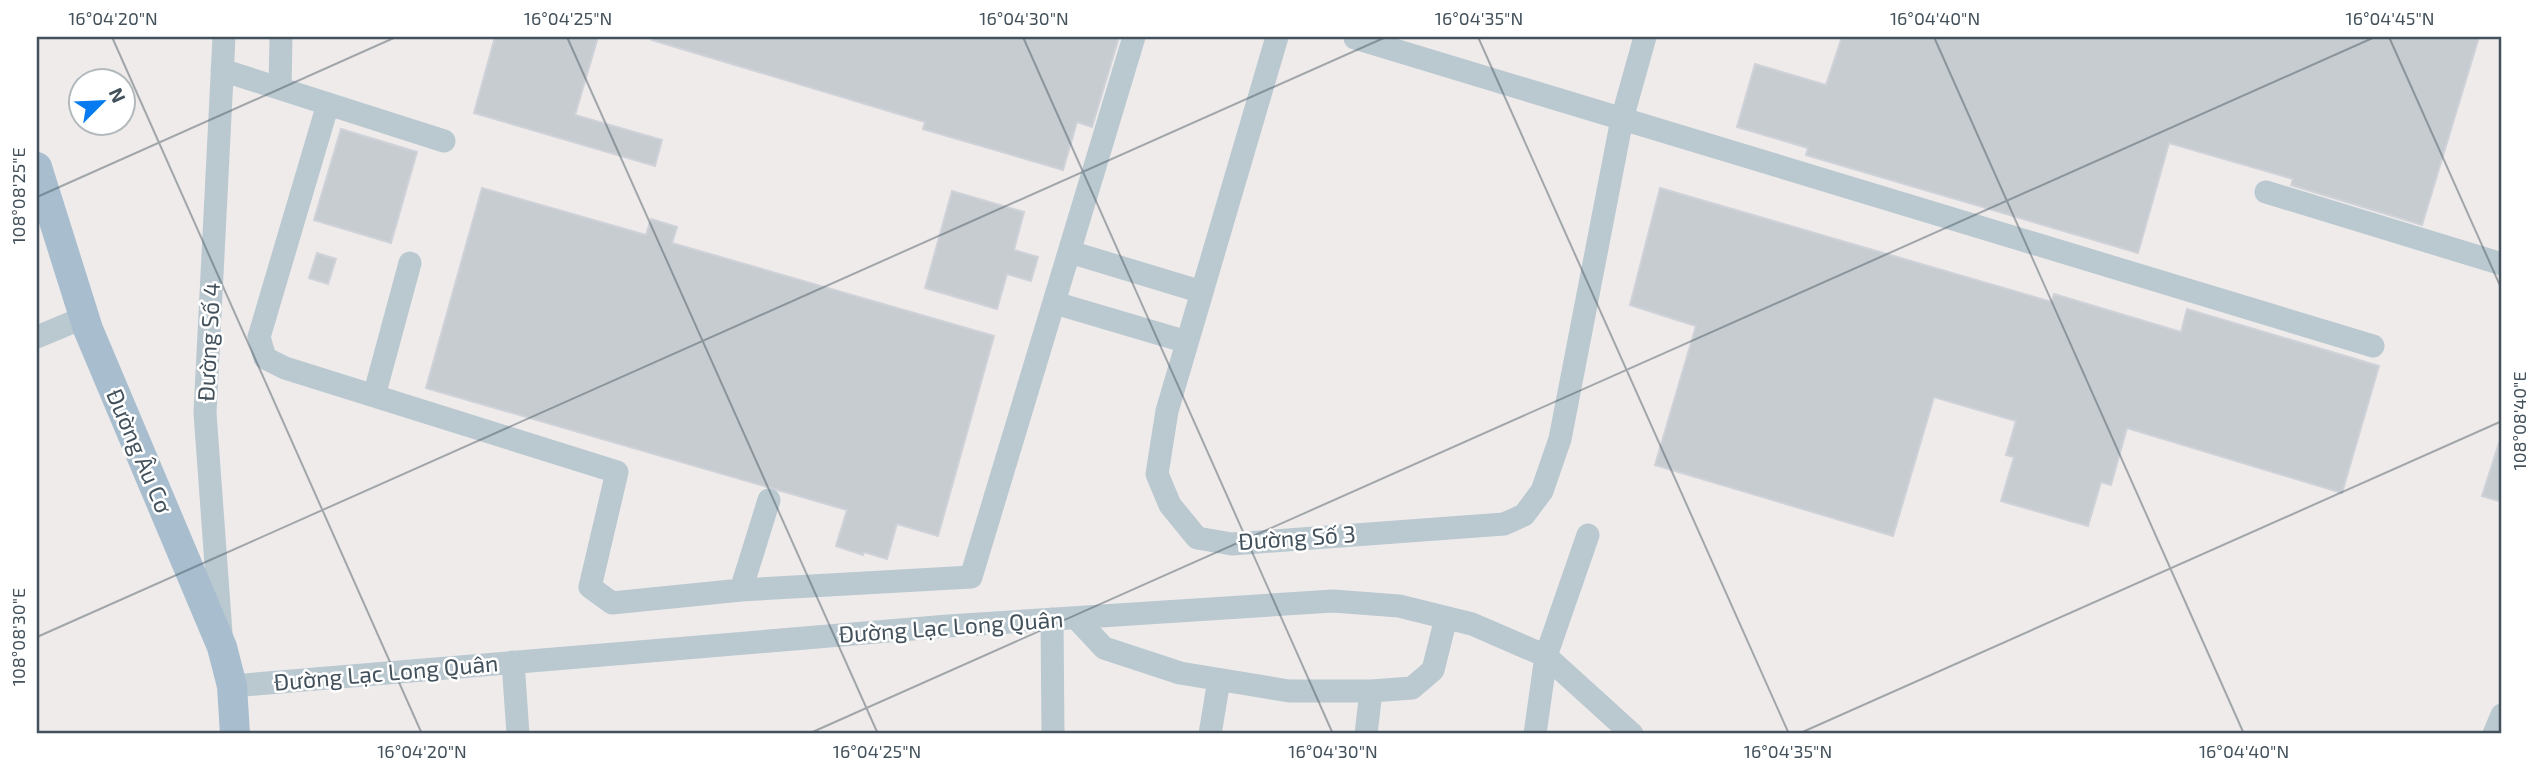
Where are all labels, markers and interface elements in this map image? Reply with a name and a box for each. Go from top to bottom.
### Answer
text: 16°04'20"N [68,7,158,29]
text: 16°04'25"N [524,7,612,29]
text: 16°04'30"N [979,7,1069,29]
text: 16°04'35"N [1435,7,1523,29]
text: 16°04'40"N [1890,7,1980,29]
text: 16°04'45"N [2345,7,2435,29]
north arrow [66,66,136,136]
text: N [105,84,131,106]
text: 108°08'25"E [7,147,29,245]
street label: Đường Số 4 [191,282,225,402]
text: 108°08'40"E [2508,371,2530,471]
street label: Đường Âu Cơ [101,384,179,518]
street label: Đường Số 3 [1237,519,1357,555]
text: 108°08'30"E [7,588,29,686]
street label: Đường Lạc Long Quân [838,604,1064,648]
street label: Đường Lạc Long Quân [272,648,499,696]
text: 16°04'20"N [377,740,467,762]
text: 16°04'25"N [833,740,921,762]
text: 16°04'30"N [1288,740,1378,762]
text: 16°04'35"N [1744,740,1832,762]
text: 16°04'40"N [2199,740,2289,762]

